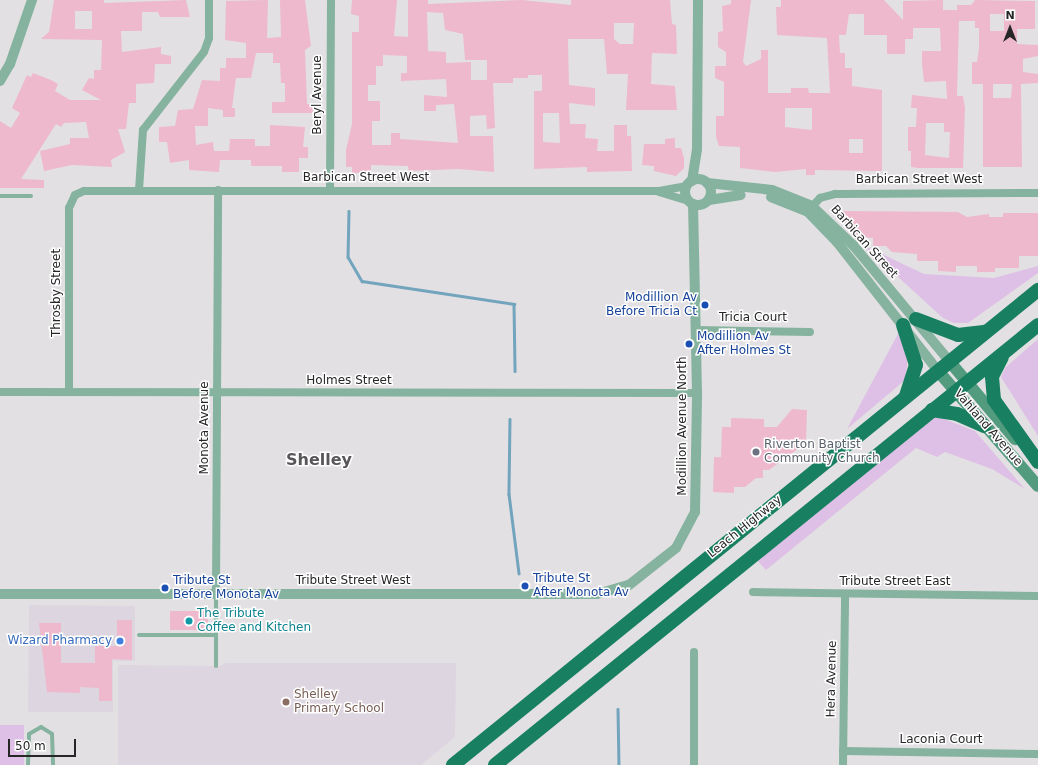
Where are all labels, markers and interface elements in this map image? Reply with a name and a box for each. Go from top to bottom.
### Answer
north arrow [990,8,1030,48]
text: N [1005,9,1015,22]
street label: Beryl Avenue [311,55,325,135]
street label: Barbican Street West [303,171,429,185]
street label: Barbican Street West [856,173,982,187]
street label: Barbican Street [827,203,901,281]
street label: Throsby Street [50,249,64,337]
place label: Modillion Av Before Tricia Ct [606,291,697,319]
marker: Modillion Av Before Tricia Ct [700,300,710,310]
street label: Tricia Court [719,311,787,325]
place label: Modillion Av After Holmes St [697,330,791,358]
marker: Modillion Av After Holmes St [684,339,694,349]
street label: Modillion Avenue North [676,356,690,496]
street label: Holmes Street [306,374,392,388]
street label: Monota Avenue [198,381,212,475]
street label: Vahland Avenue [951,387,1025,469]
place label: Riverton Baptist Community Church [764,438,880,466]
marker: Riverton Baptist Community Church [751,447,761,457]
district label: Shelley [286,450,352,470]
street label: Leach Highway [705,493,785,561]
place label: Tribute St After Monota Av [533,572,629,600]
place label: Tribute St Before Monota Av [173,574,279,602]
street label: Tribute Street West [296,574,410,588]
street label: Tribute Street East [839,575,951,589]
marker: Tribute St After Monota Av [520,581,530,591]
marker: Tribute St Before Monota Av [160,583,170,593]
place label: The Tribute Coffee and Kitchen [197,607,311,635]
marker: The Tribute Coffee and Kitchen [184,616,194,626]
place label: Wizard Pharmacy [8,634,112,648]
marker: Wizard Pharmacy [115,636,125,646]
street label: Hera Avenue [824,640,840,718]
place label: Shelley Primary School [294,688,384,716]
marker: Shelley Primary School [281,697,291,707]
scale bar [10,731,78,757]
street label: Laconia Court [899,733,983,747]
text: 50 m [15,739,46,753]

